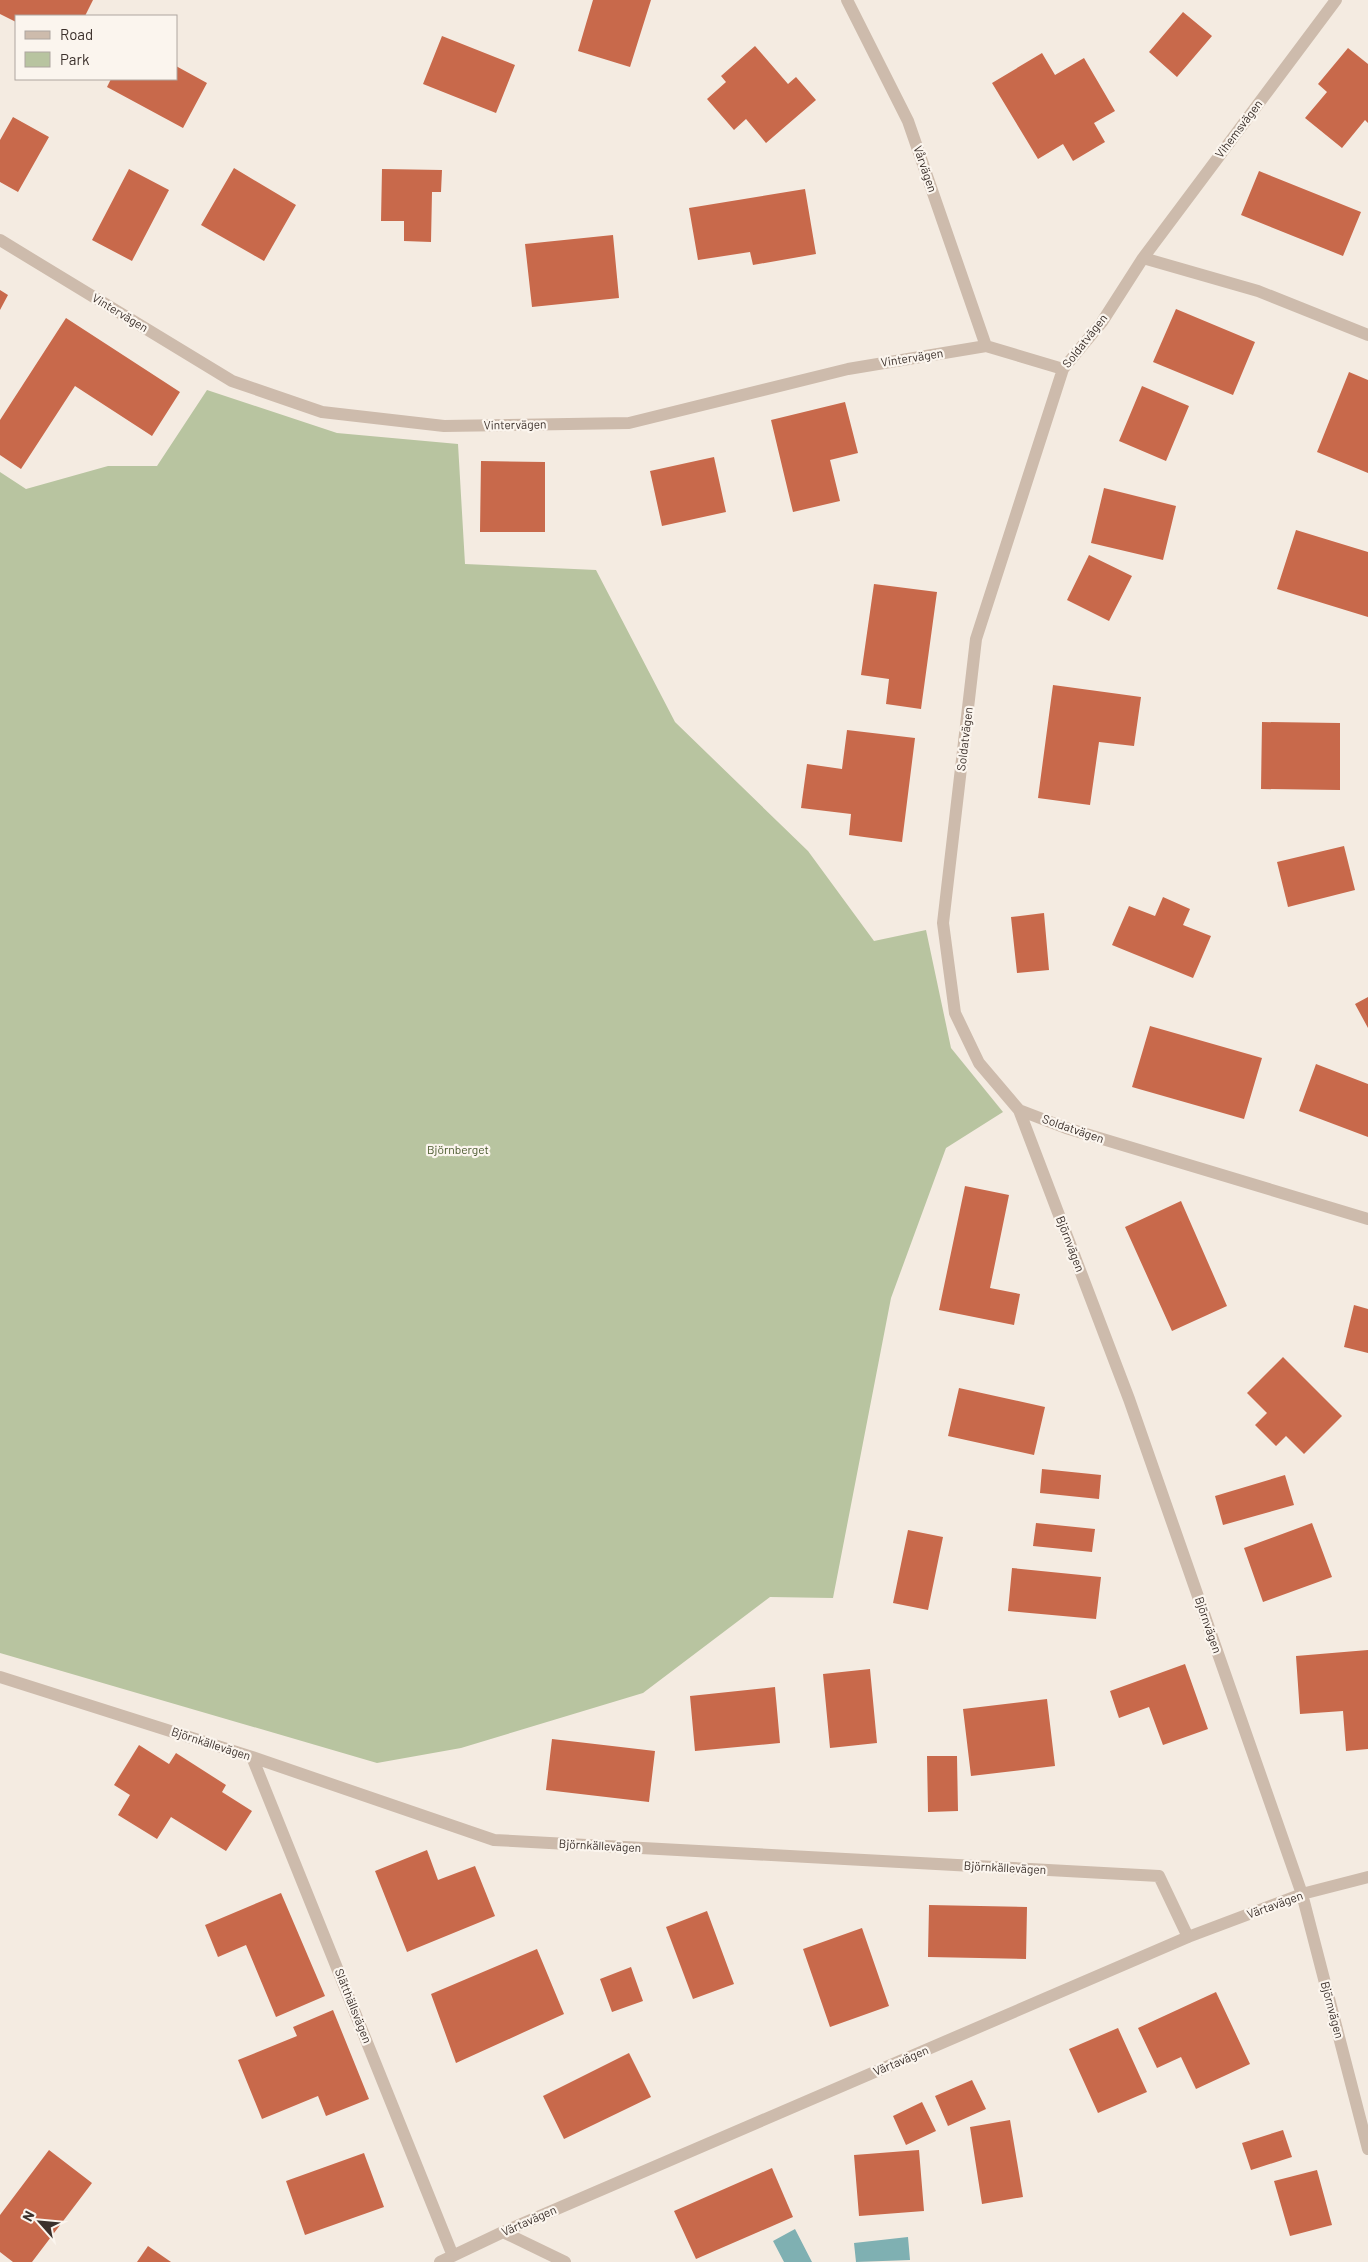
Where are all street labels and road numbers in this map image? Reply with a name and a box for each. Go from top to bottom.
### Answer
street label: Vihemsvägen [1212,97,1265,160]
street label: Vårvägen [911,144,940,194]
street label: Vintervägen [90,290,151,334]
street label: Soldatvägen [1059,311,1110,370]
street label: Vintervägen [880,345,944,369]
street label: Vintervägen [483,416,547,432]
street label: Soldatvägen [953,706,975,772]
street label: Soldatvägen [1041,1111,1106,1145]
street label: Björnvägen [1054,1214,1088,1274]
street label: Björnvägen [1193,1595,1225,1655]
street label: Björnkällevägen [170,1724,253,1762]
street label: Björnkällevägen [559,1836,642,1854]
street label: Björnkällevägen [964,1858,1047,1876]
street label: Värtavägen [1245,1887,1305,1921]
street label: Slätthällsvägen [333,1966,375,2045]
street label: Björnvägen [1319,1980,1347,2040]
street label: Värtavägen [871,2042,930,2078]
street label: Värtavägen [499,2202,558,2238]

